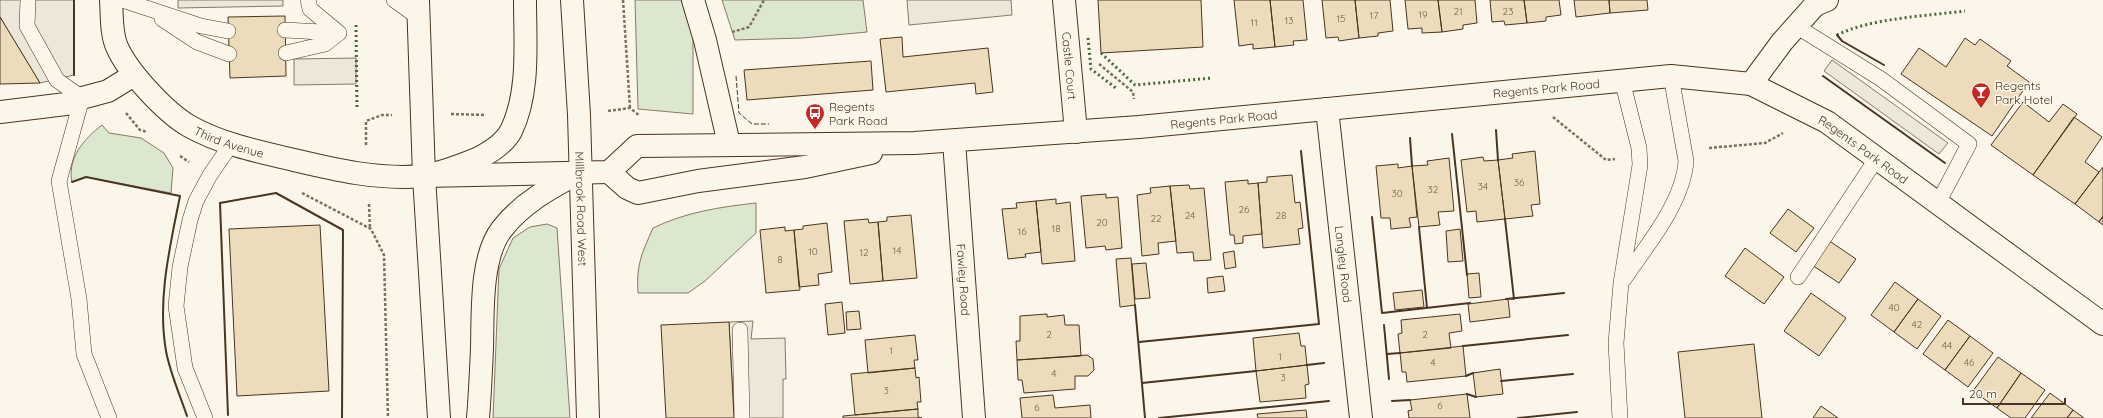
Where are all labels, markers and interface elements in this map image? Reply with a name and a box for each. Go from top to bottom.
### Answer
house number: 21 [1453,5,1463,18]
house number: 23 [1503,5,1513,18]
house number: 19 [1418,8,1428,21]
house number: 17 [1370,9,1378,22]
house number: 15 [1336,12,1346,25]
house number: 13 [1285,14,1293,27]
house number: 11 [1250,16,1258,29]
street label: Castle Court [1059,31,1081,100]
street label: Regents Park Road [1492,75,1600,101]
place label: Regents Park Hotel [1995,78,2053,107]
bar icon: Regents Park Hotel [1970,81,1992,109]
place label: Regents Park Road [829,99,887,128]
bus stop icon: Regents Park Road [804,102,826,130]
street label: Regents Park Road [1170,106,1278,131]
street label: Regents Park Road [1816,112,1911,187]
street label: Third Avenue [192,123,266,160]
street label: Millbrook Road West [573,151,591,266]
house number: 36 [1514,176,1525,189]
house number: 34 [1478,180,1488,193]
house number: 32 [1428,183,1439,196]
house number: 30 [1391,187,1403,200]
house number: 26 [1239,203,1250,216]
house number: 24 [1185,209,1195,222]
house number: 28 [1276,209,1286,222]
house number: 22 [1150,212,1162,225]
house number: 20 [1096,216,1108,229]
house number: 18 [1051,222,1061,235]
house number: 16 [1017,225,1027,238]
street label: Langley Road [1332,225,1356,303]
street label: Fawley Road [954,243,974,316]
house number: 14 [893,244,901,257]
house number: 10 [808,245,818,258]
house number: 12 [859,246,869,259]
house number: 8 [777,253,783,266]
house number: 40 [1888,301,1900,314]
house number: 42 [1912,318,1923,331]
house number: 2 [1046,328,1052,341]
house number: 2 [1422,328,1428,341]
house number: 44 [1942,339,1952,352]
house number: 1 [889,344,893,357]
house number: 1 [1278,350,1282,363]
house number: 4 [1430,356,1436,369]
house number: 46 [1964,356,1975,369]
house number: 4 [1051,367,1057,380]
house number: 3 [1280,371,1286,384]
scale bar [1963,380,2065,406]
house number: 3 [883,384,889,397]
text: 20 m [1969,386,1997,401]
house number: 6 [1437,399,1443,412]
house number: 6 [1034,401,1040,414]

